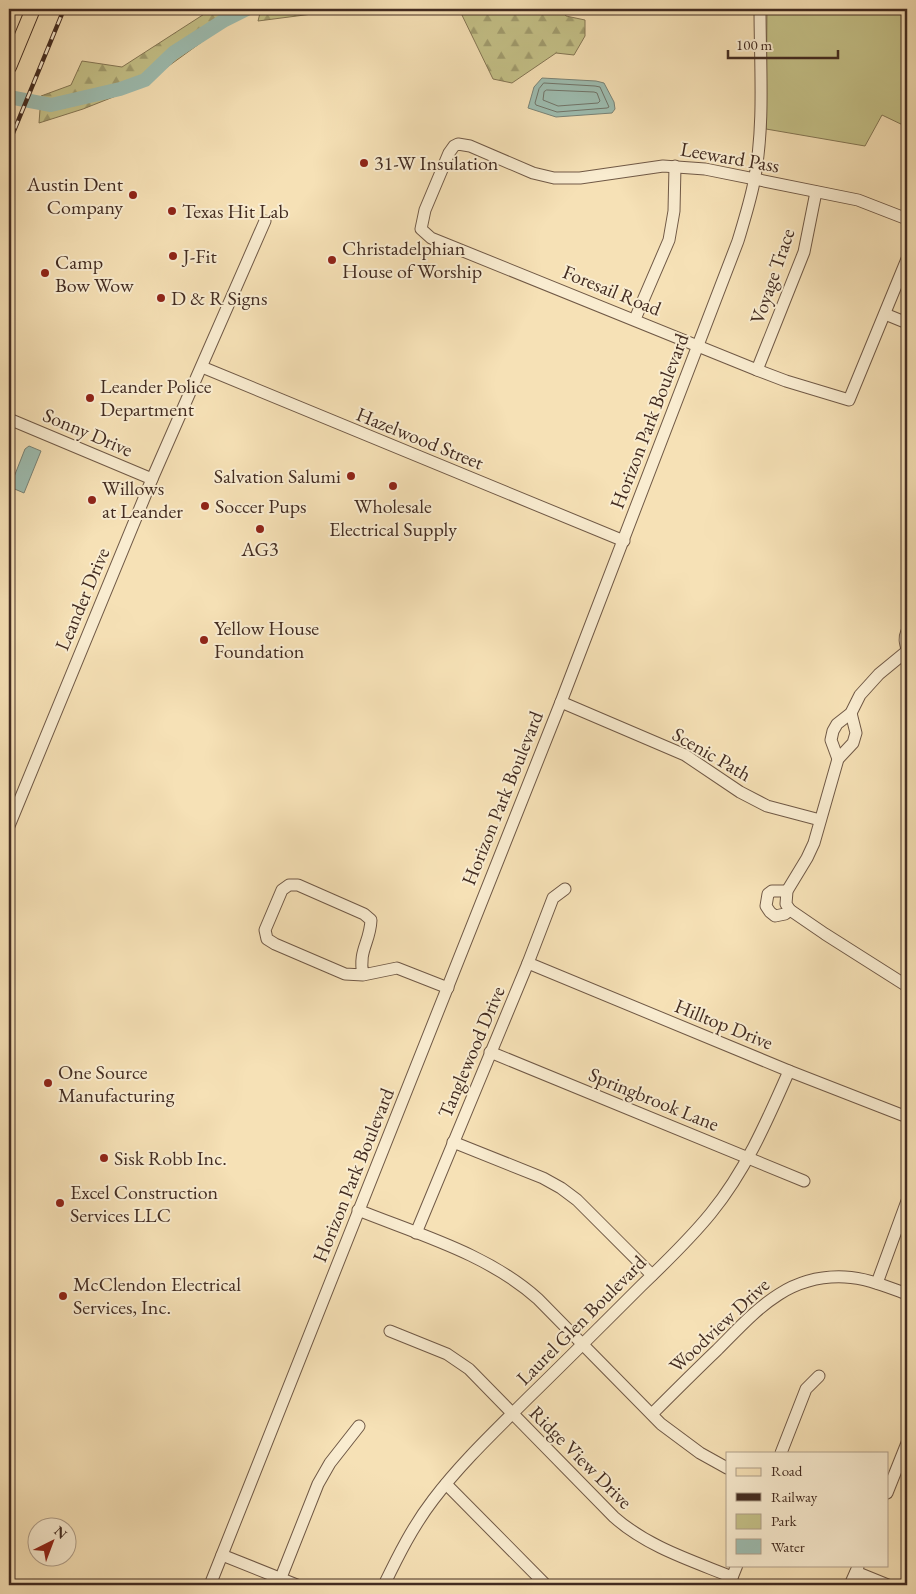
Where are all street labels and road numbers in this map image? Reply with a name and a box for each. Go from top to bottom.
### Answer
street label: Leeward Pass [678,135,782,179]
street label: Voyage Trace [744,225,801,327]
street label: Foresail Road [559,258,666,322]
street label: Horizon Park Boulevard [604,329,695,512]
street label: Sonny Drive [39,401,137,463]
street label: Hazelwood Street [353,401,488,476]
street label: Leander Drive [49,543,115,654]
street label: Horizon Park Boulevard [455,706,549,889]
street label: Scenic Path [668,721,756,787]
street label: Tanglewood Drive [431,982,511,1122]
street label: Hilltop Drive [671,992,777,1056]
street label: Springbrook Lane [585,1061,723,1137]
street label: Horizon Park Boulevard [306,1083,400,1266]
street label: Laurel Glen Boulevard [511,1249,652,1390]
street label: Woodview Drive [663,1272,775,1378]
street label: Ridge View Drive [524,1400,638,1514]

